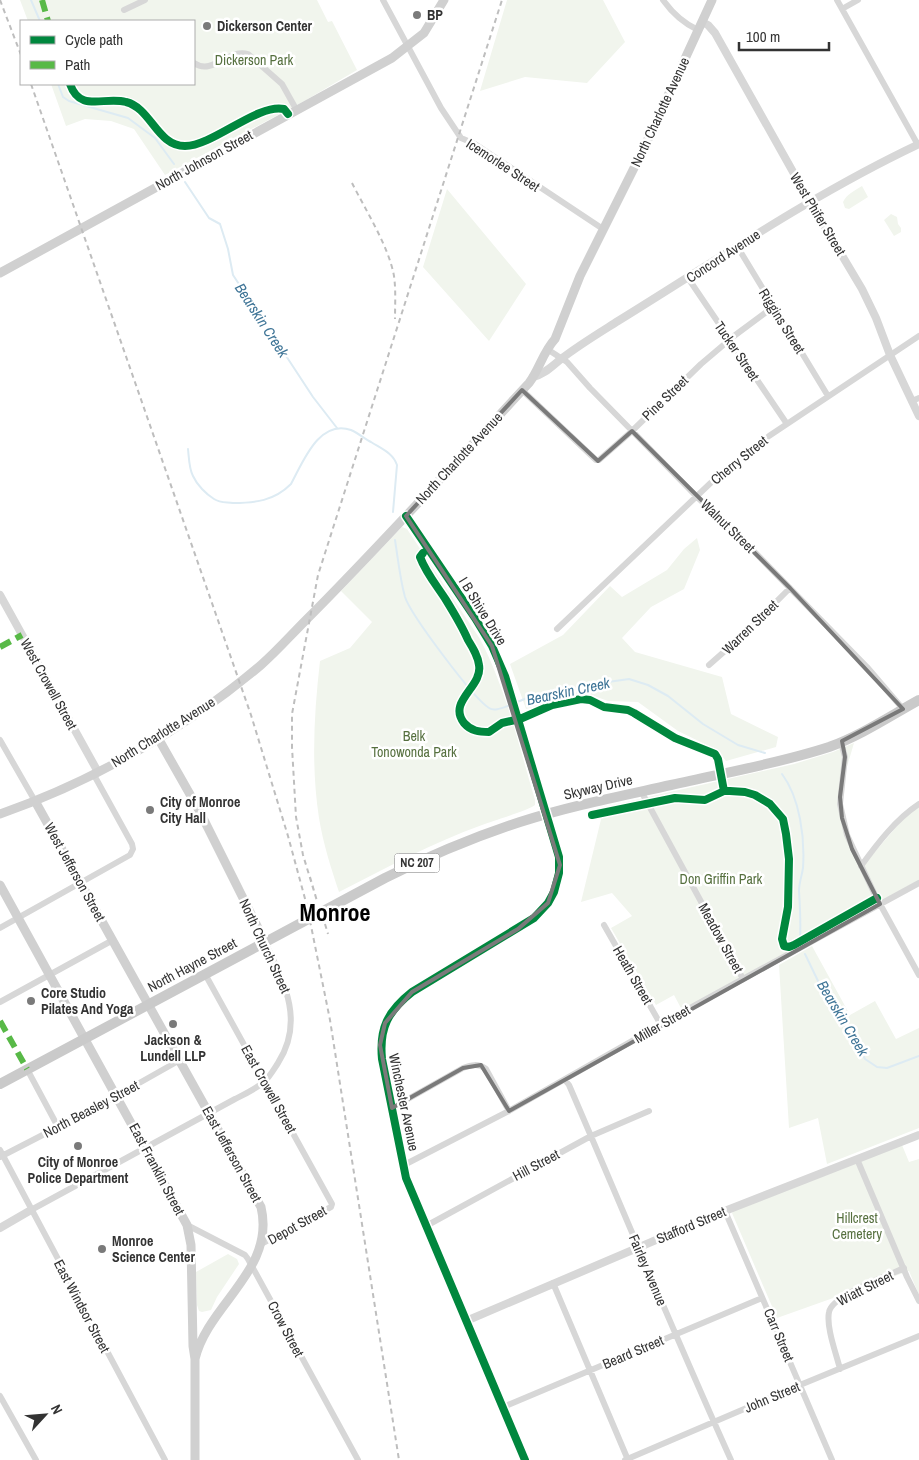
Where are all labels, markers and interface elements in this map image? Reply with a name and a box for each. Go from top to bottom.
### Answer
place label: BP [427,6,443,24]
marker: BP [411,9,423,21]
place label: Dickerson Center [217,17,313,35]
legend [20,20,195,85]
marker: Dickerson Center [201,20,213,32]
scale bar [739,20,829,52]
text: 100 m [746,26,780,47]
text: Cycle path [65,29,123,50]
park label: Dickerson Park [215,51,293,69]
text: Path [65,54,90,75]
street label: North Charlotte Avenue [627,54,693,170]
street label: North Johnson Street [152,126,256,194]
street label: Icemorlee Street [463,135,543,195]
street label: West Phifer Street [786,169,850,259]
street label: Concord Avenue [683,225,763,287]
water label: Bearskin Creek [230,279,294,362]
street label: Riggins Street [755,285,809,357]
street label: Tucker Street [711,318,763,384]
street label: Pine Street [638,372,692,424]
street label: North Charlotte Avenue [412,408,506,508]
street label: Cherry Street [707,432,771,488]
street label: Walnut Street [697,496,759,556]
street label: I B Shive Drive [455,573,511,649]
street label: Warren Street [718,596,782,658]
street label: West Crowell Street [17,635,81,733]
water label: Bearskin Creek [524,672,612,710]
street label: North Charlotte Avenue [108,693,218,771]
park label: Belk Tonowonda Park [371,727,457,761]
street label: Skyway Drive [562,770,634,804]
place label: City of Monroe City Hall [160,793,240,827]
marker: City of Monroe City Hall [144,804,156,816]
street label: West Jefferson Street [40,820,110,924]
road number: NC 207 [394,854,440,872]
park label: Don Griffin Park [680,870,763,888]
street label: North Church Street [235,896,295,996]
district label: Monroe [299,896,371,928]
street label: Meadow Street [694,900,748,976]
street label: North Hayne Street [144,934,240,996]
street label: Heath Street [609,943,657,1007]
water label: Bearskin Creek [812,976,874,1060]
place label: Core Studio Pilates And Yoga [41,984,134,1018]
marker: Core Studio Pilates And Yoga [25,995,37,1007]
street label: Miller Street [631,1001,693,1047]
marker: Jackson & Lundell LLP [167,1018,179,1030]
place label: Jackson & Lundell LLP [140,1031,206,1065]
street label: East Crowell Street [237,1042,301,1136]
street label: Winchester Avenue [385,1052,423,1152]
street label: North Beasley Street [40,1076,142,1142]
street label: East Jefferson Street [198,1103,266,1205]
street label: East Franklin Street [125,1120,189,1218]
marker: City of Monroe Police Department [72,1140,84,1152]
street label: Hill Street [510,1145,562,1185]
place label: City of Monroe Police Department [28,1153,129,1187]
street label: Depot Street [264,1202,330,1248]
street label: Stafford Street [653,1202,729,1248]
park label: Hillcrest Cemetery [832,1209,882,1243]
place label: Monroe Science Center [112,1232,195,1266]
street label: Fairley Avenue [625,1232,671,1308]
marker: Monroe Science Center [96,1243,108,1255]
street label: East Windsor Street [50,1256,114,1356]
street label: Wiatt Street [834,1266,896,1310]
street label: Crow Street [264,1298,308,1360]
street label: Carr Street [760,1306,798,1364]
street label: Beard Street [600,1331,666,1373]
street label: John Street [741,1377,803,1417]
north arrow [20,1390,70,1440]
text: N [47,1402,67,1417]

